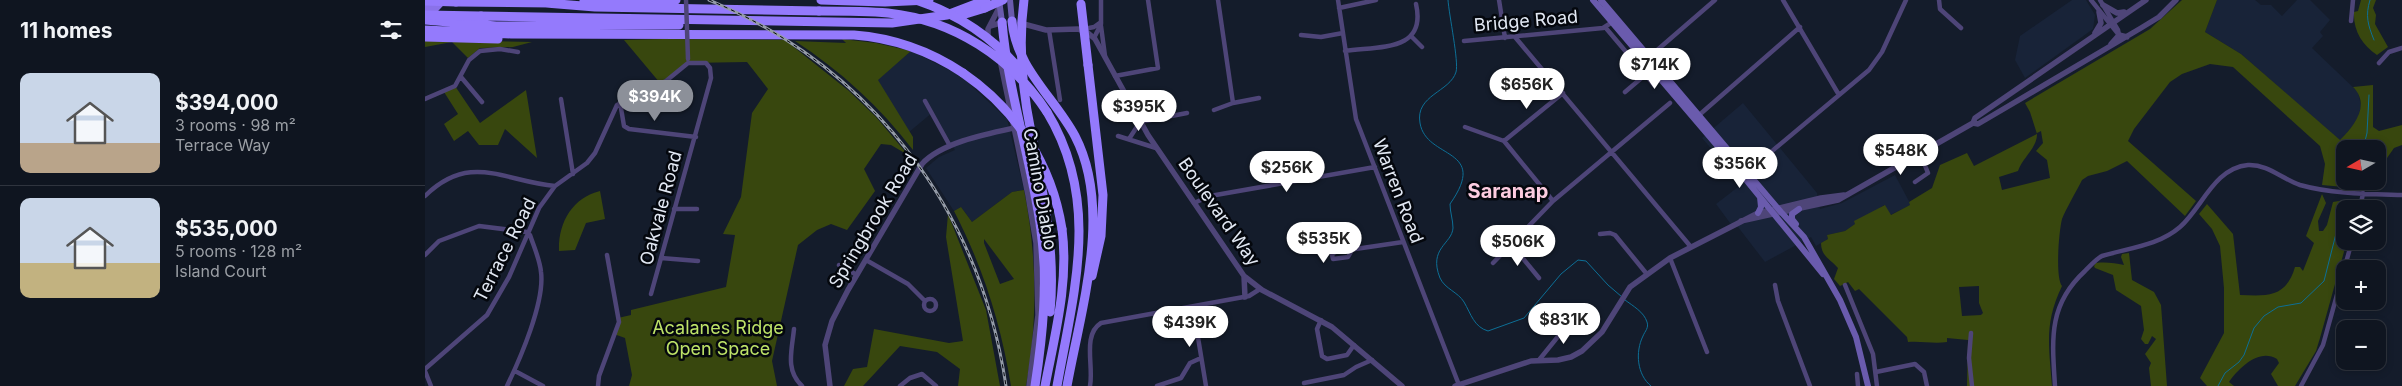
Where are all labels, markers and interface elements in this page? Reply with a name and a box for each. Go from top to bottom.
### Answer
street label: Bridge Road [1473,5,1579,36]
icon: filters [377,16,405,44]
text: 11 homes [20,18,112,43]
pin: $714K [1620,48,1690,90]
text: $714K [1630,54,1680,74]
pin: $656K [1492,68,1562,110]
text: $656K [1501,74,1554,94]
pin: $394K [620,80,690,122]
text: $394K [628,86,682,106]
text: $394,000 [175,90,278,115]
pin: $395K [1104,90,1174,132]
icon: home [60,93,120,153]
text: $395K [1113,96,1165,116]
text: 3 rooms · 98 m² [175,115,296,135]
street label: Camino Diablo [1019,126,1062,252]
pin: $548K [1866,134,1936,176]
text: Terrace Way [175,135,270,155]
street label: Warren Road [1369,136,1428,246]
text: $548K [1874,140,1928,160]
north arrow [2336,140,2386,190]
map controls [2336,140,2386,370]
pin: $356K [1705,146,1775,189]
street label: Oakvale Road [635,149,686,267]
street label: Springbrook Road [824,150,921,292]
pin: $256K [1252,150,1322,193]
text: $356K [1714,153,1766,173]
street label: Boulevard Way [1174,154,1264,270]
text: $256K [1261,157,1313,177]
district label: Saranap [1468,179,1548,203]
street label: Terrace Road [469,194,540,305]
button: layers [2336,200,2386,250]
text: $535,000 [175,216,278,241]
icon: home [60,218,120,278]
pin: $535K [1289,222,1359,264]
pin: $506K [1483,224,1553,267]
text: $535K [1298,228,1350,248]
text: $506K [1491,231,1545,251]
text: 5 rooms · 128 m² [175,241,302,261]
button: + [2336,260,2386,310]
text: Island Court [175,261,267,281]
pin: $831K [1529,302,1599,345]
pin: $439K [1155,306,1225,348]
text: $831K [1539,309,1589,329]
text: $439K [1163,312,1217,332]
park label: Acalanes Ridge Open Space [652,317,784,359]
button: − [2336,320,2386,370]

